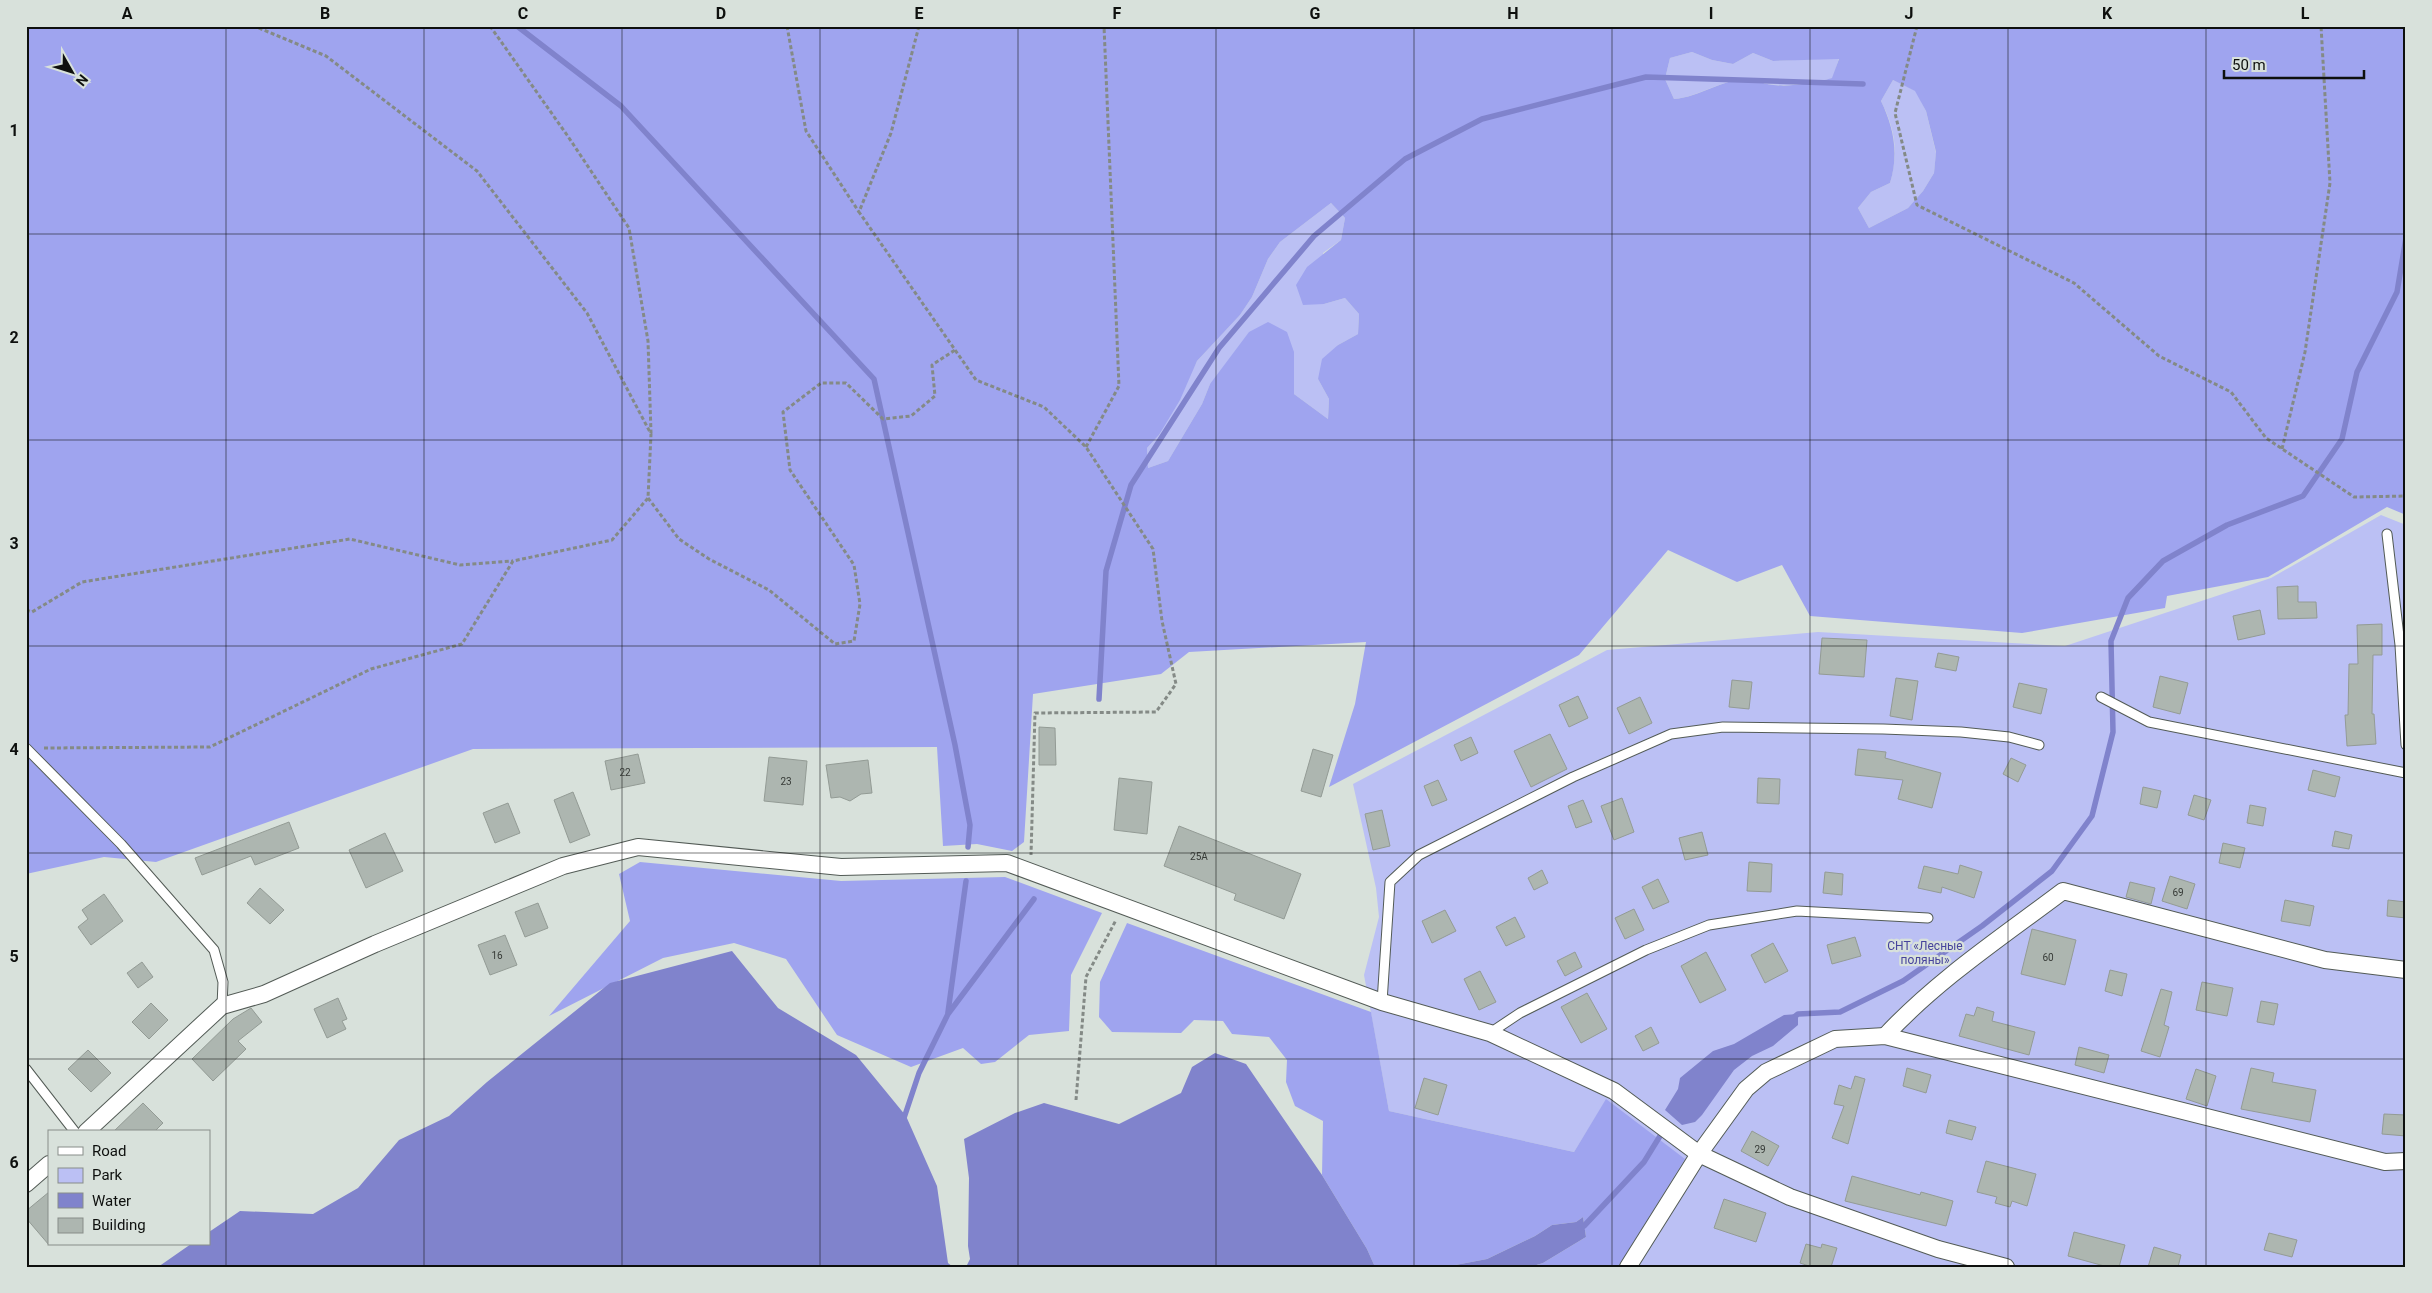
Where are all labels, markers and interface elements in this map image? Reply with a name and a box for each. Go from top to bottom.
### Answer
text: A [122,4,133,23]
text: B [320,4,330,23]
text: C [518,4,528,23]
text: D [716,4,726,23]
text: E [915,4,924,23]
text: F [1113,4,1122,23]
text: G [1310,4,1321,23]
text: H [1507,4,1519,23]
text: I [1709,4,1713,23]
text: J [1905,4,1913,23]
text: K [2102,4,2113,23]
text: L [2301,4,2310,23]
north arrow [48,48,98,98]
scale bar [2224,48,2364,80]
text: 50 m [2232,56,2266,74]
text: N [73,71,91,89]
text: 1 [9,121,19,140]
text: 2 [9,328,19,347]
text: 3 [9,534,19,553]
text: 4 [9,740,19,759]
house number: 22 [619,767,631,778]
house number: 23 [780,776,792,787]
house number: 25А [1190,851,1208,862]
house number: 69 [2172,887,2184,898]
park label: СНТ «Лесные поляны» [1887,939,1963,967]
text: 5 [9,947,19,966]
house number: 16 [491,950,503,961]
house number: 60 [2042,952,2054,963]
legend [48,1130,210,1246]
text: Road [92,1142,126,1160]
house number: 29 [1754,1144,1766,1155]
text: 6 [9,1153,19,1172]
text: Park [92,1166,123,1184]
text: Water [92,1192,131,1210]
text: Building [92,1216,146,1234]

